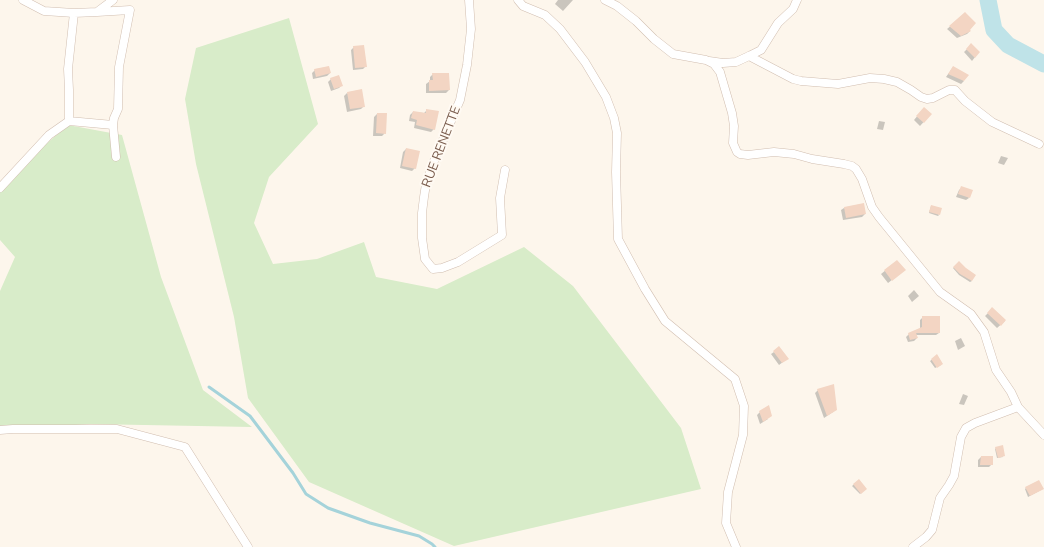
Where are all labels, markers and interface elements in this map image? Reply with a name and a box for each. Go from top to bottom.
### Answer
street label: RUE RENETTE [419,104,465,190]

